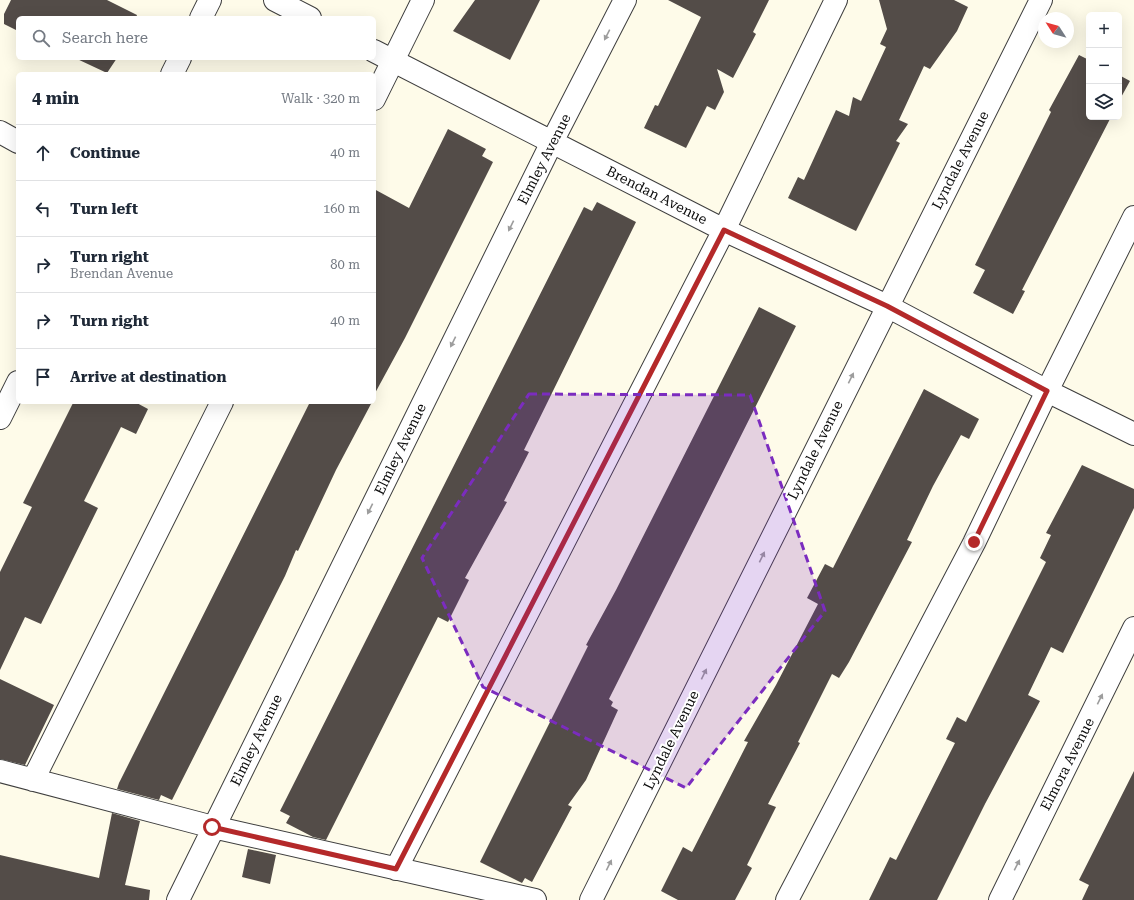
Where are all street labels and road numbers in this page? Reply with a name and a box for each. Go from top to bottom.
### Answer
street label: Lyndale Avenue [928,108,992,212]
street label: Elmley Avenue [514,111,574,207]
street label: Brendan Avenue [604,163,710,227]
street label: Lyndale Avenue [784,398,846,502]
street label: Elmley Avenue [371,400,429,497]
street label: Lyndale Avenue [640,688,702,792]
street label: Elmley Avenue [227,691,285,788]
street label: Elmora Avenue [1037,715,1097,813]

